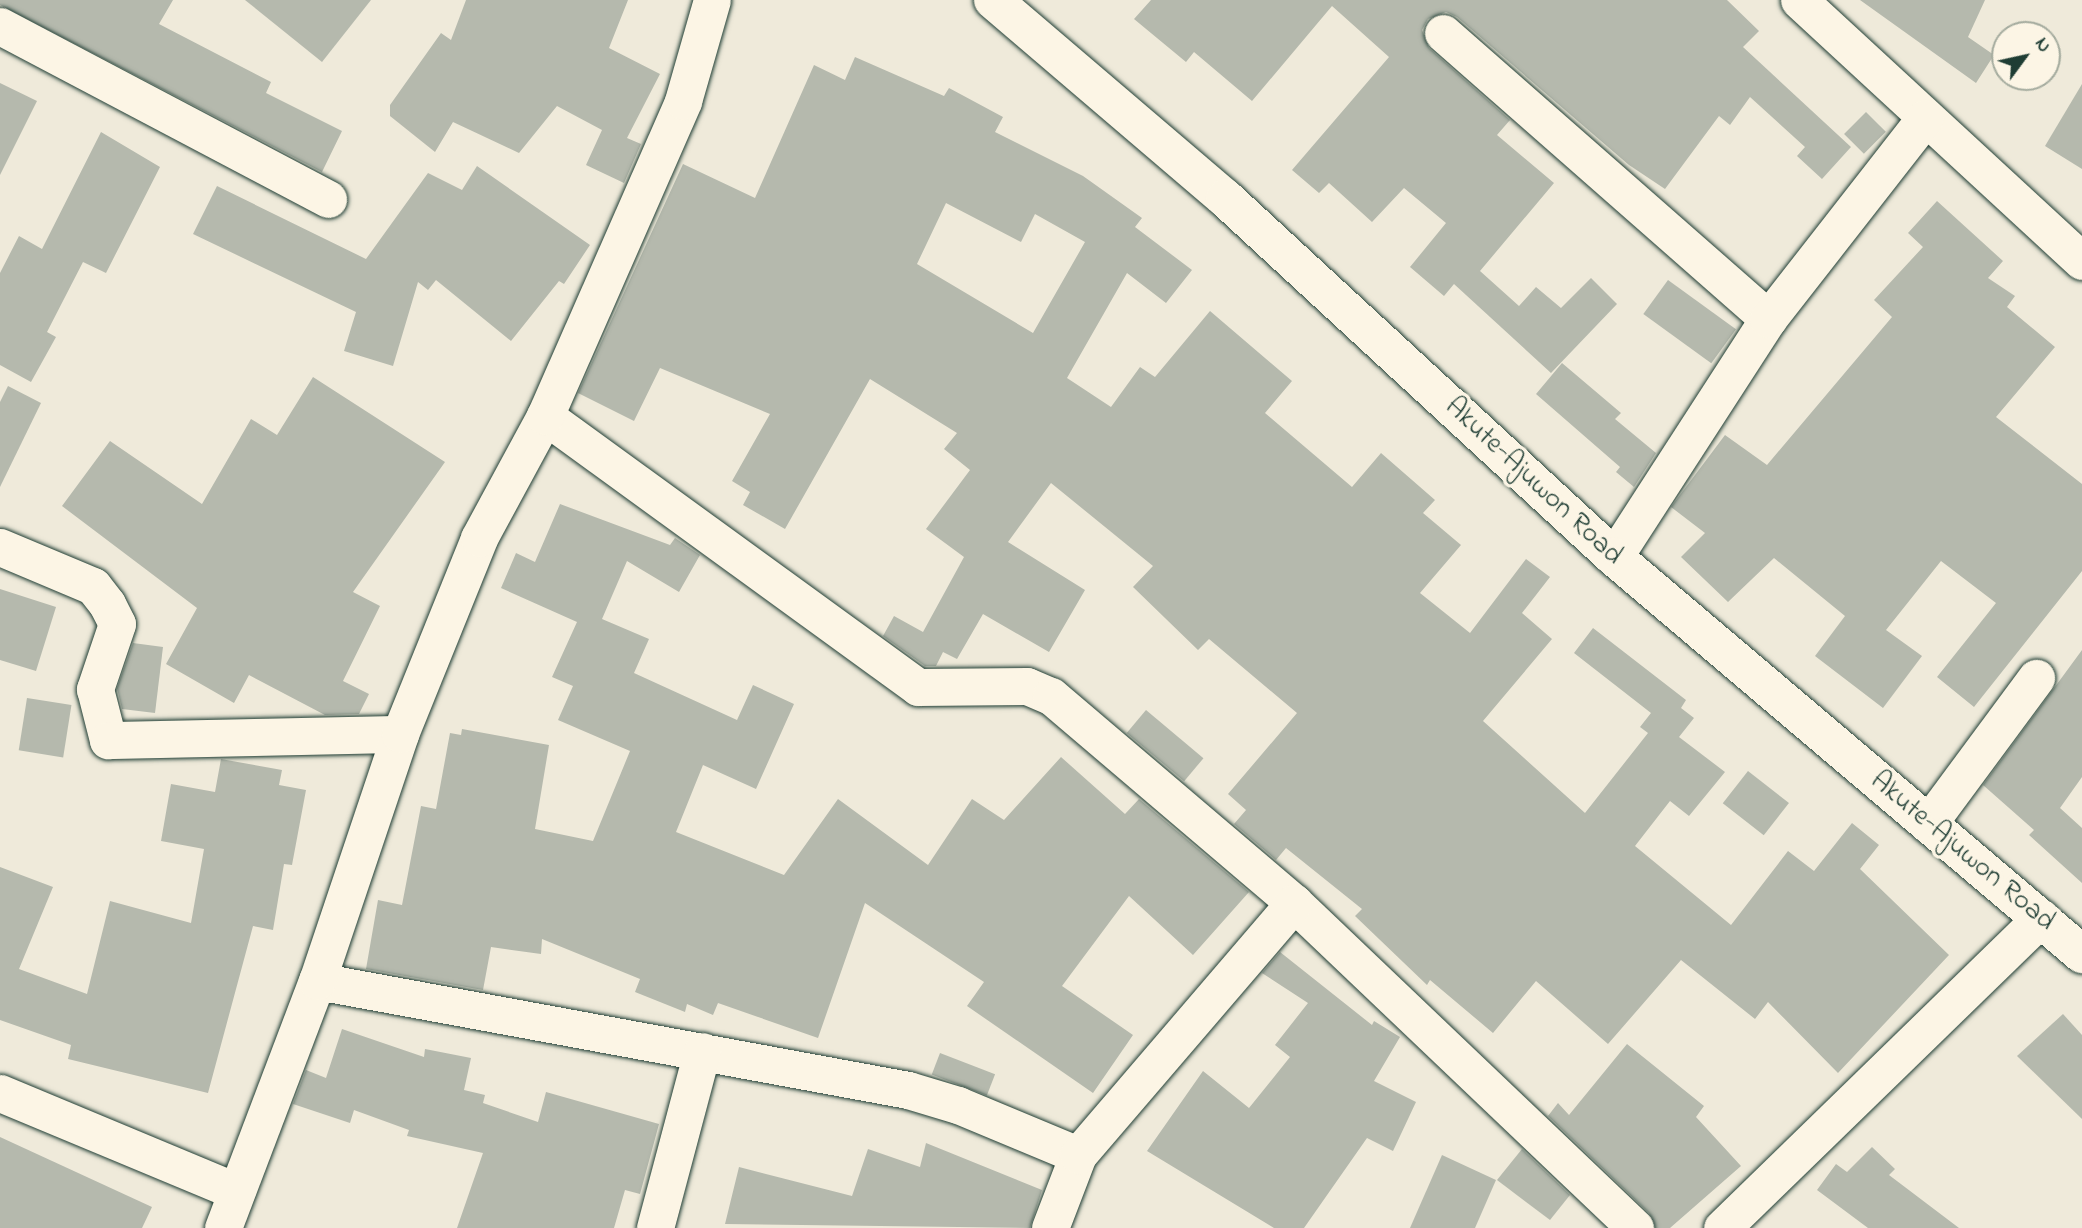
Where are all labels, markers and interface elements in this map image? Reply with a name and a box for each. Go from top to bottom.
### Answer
north arrow [1991,21,2061,91]
text: N [2028,33,2057,58]
street label: Akute-Ajuwon Road [1437,391,1629,573]
street label: Akute-Ajuwon Road [1863,765,2061,939]

